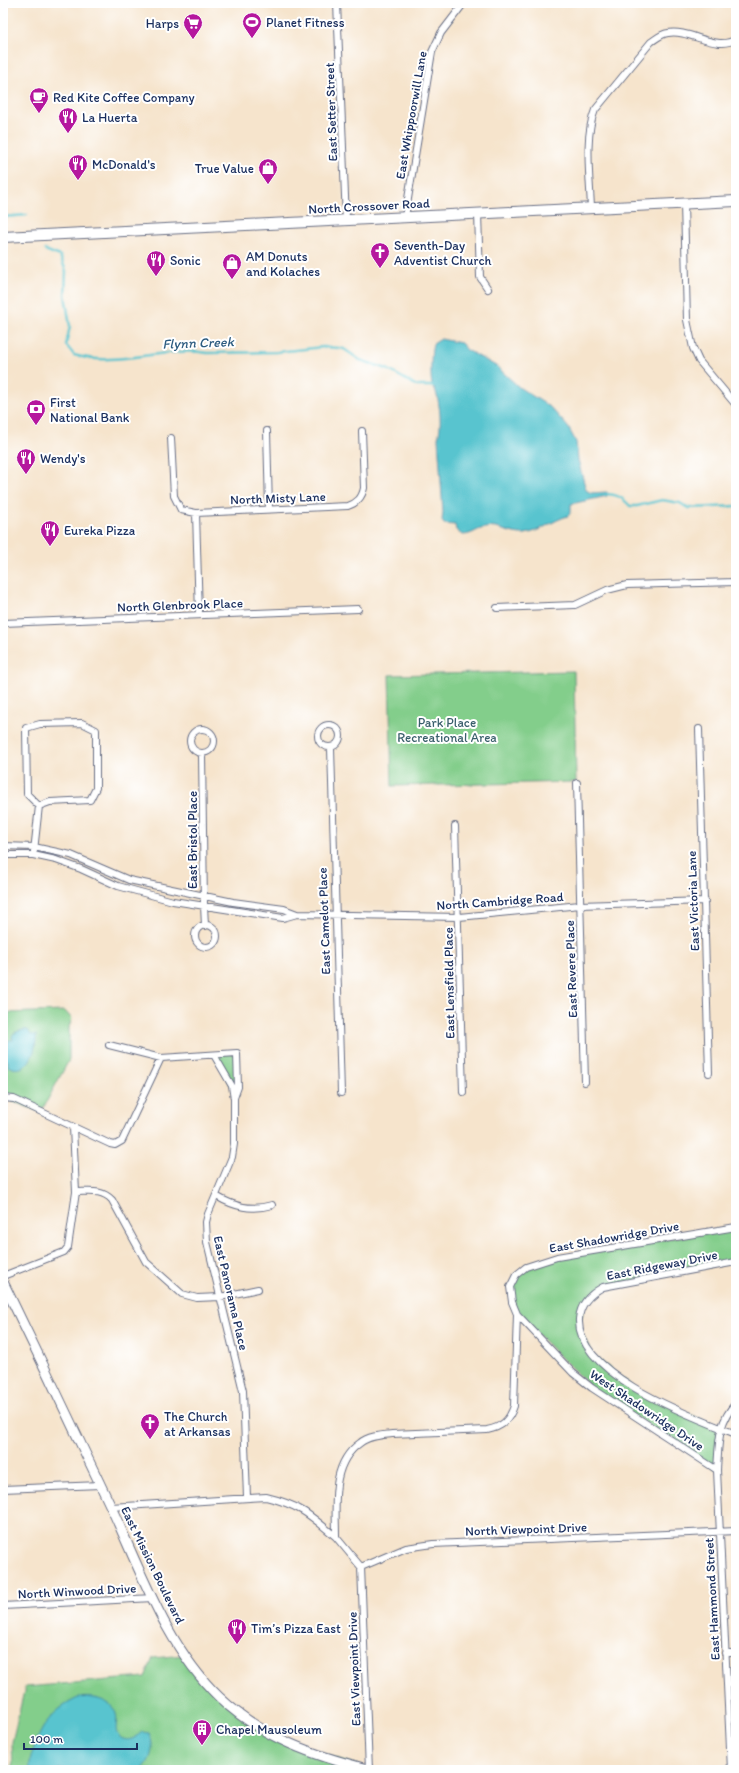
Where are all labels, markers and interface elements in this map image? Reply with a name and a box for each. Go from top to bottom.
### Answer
sports icon: Planet Fitness [241,11,263,39]
supermarket icon: Harps [182,12,204,40]
place label: Planet Fitness [266,15,345,30]
place label: Harps [146,16,179,31]
street label: East Whippoorwill Lane [392,50,430,180]
street label: East Setter Street [322,62,340,162]
cafe icon: Red Kite Coffee Company [28,86,50,114]
place label: Red Kite Coffee Company [53,90,195,105]
restaurant icon: La Huerta [57,106,79,134]
place label: La Huerta [82,110,138,125]
restaurant icon: McDonald's [67,153,89,181]
place label: McDonald's [92,157,156,172]
shop icon: True Value [257,157,279,185]
place label: True Value [195,161,254,176]
street label: North Crossover Road [308,195,430,217]
place label: Seventh-Day Adventist Church [394,238,491,268]
church icon: Seventh-Day Adventist Church [369,241,391,269]
restaurant icon: Sonic [145,249,167,277]
place label: AM Donuts and Kolaches [246,249,320,279]
shop icon: AM Donuts and Kolaches [221,252,243,280]
place label: Sonic [170,253,201,268]
water label: Flynn Creek [162,333,235,353]
place label: First National Bank [50,395,130,425]
bank icon: First National Bank [25,398,47,426]
restaurant icon: Wendy's [15,447,37,475]
place label: Wendy's [40,451,86,466]
street label: North Misty Lane [230,489,326,507]
restaurant icon: Eureka Pizza [39,519,61,547]
place label: Eureka Pizza [64,523,136,538]
street label: North Glenbrook Place [117,595,243,615]
park label: Park Place Recreational Area [397,715,497,745]
street label: East Bristol Place [185,791,200,889]
street label: East Victoria Lane [684,851,702,951]
street label: East Camelot Place [315,867,333,975]
street label: North Cambridge Road [436,889,564,913]
street label: East Revere Place [562,920,580,1018]
street label: East Lensfield Place [441,927,457,1039]
street label: East Shadowridge Drive [548,1218,680,1256]
street label: East Panorama Place [211,1234,251,1352]
street label: East Ridgeway Drive [605,1247,719,1283]
street label: West Shadowridge Drive [587,1366,707,1454]
place label: The Church at Arkansas [164,1409,231,1439]
church icon: The Church at Arkansas [139,1412,161,1440]
street label: East Mission Boulevard [118,1504,188,1626]
street label: North Viewpoint Drive [465,1519,587,1539]
street label: East Hammond Street [701,1537,723,1661]
street label: North Winwood Drive [17,1580,137,1602]
street label: East Viewpoint Drive [345,1612,363,1726]
restaurant icon: Tim’s Pizza East [226,1617,248,1645]
place label: Tim’s Pizza East [251,1621,341,1636]
building icon: Chapel Mausoleum [191,1718,213,1746]
place label: Chapel Mausoleum [216,1722,322,1737]
scale bar [24,1725,137,1751]
text: 100 m [30,1732,63,1746]

